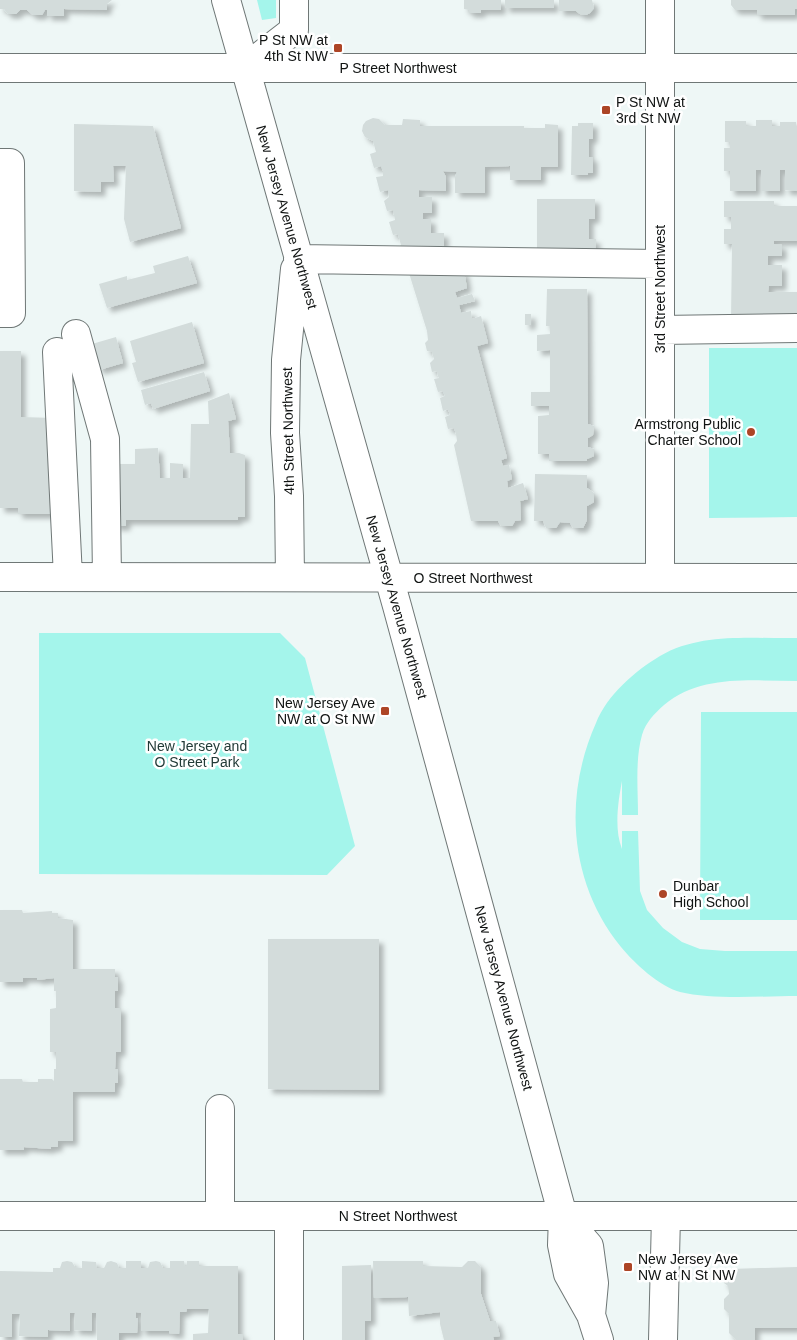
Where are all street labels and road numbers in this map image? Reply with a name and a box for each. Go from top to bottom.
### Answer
street label: P Street Northwest [339,60,457,76]
street label: New Jersey Avenue Northwest [253,123,321,311]
street label: 3rd Street Northwest [652,225,668,353]
street label: 4th Street Northwest [279,367,297,495]
street label: New Jersey Avenue Northwest [363,513,431,701]
street label: O Street Northwest [413,570,533,586]
street label: New Jersey Avenue Northwest [472,904,536,1092]
street label: N Street Northwest [339,1208,457,1224]

